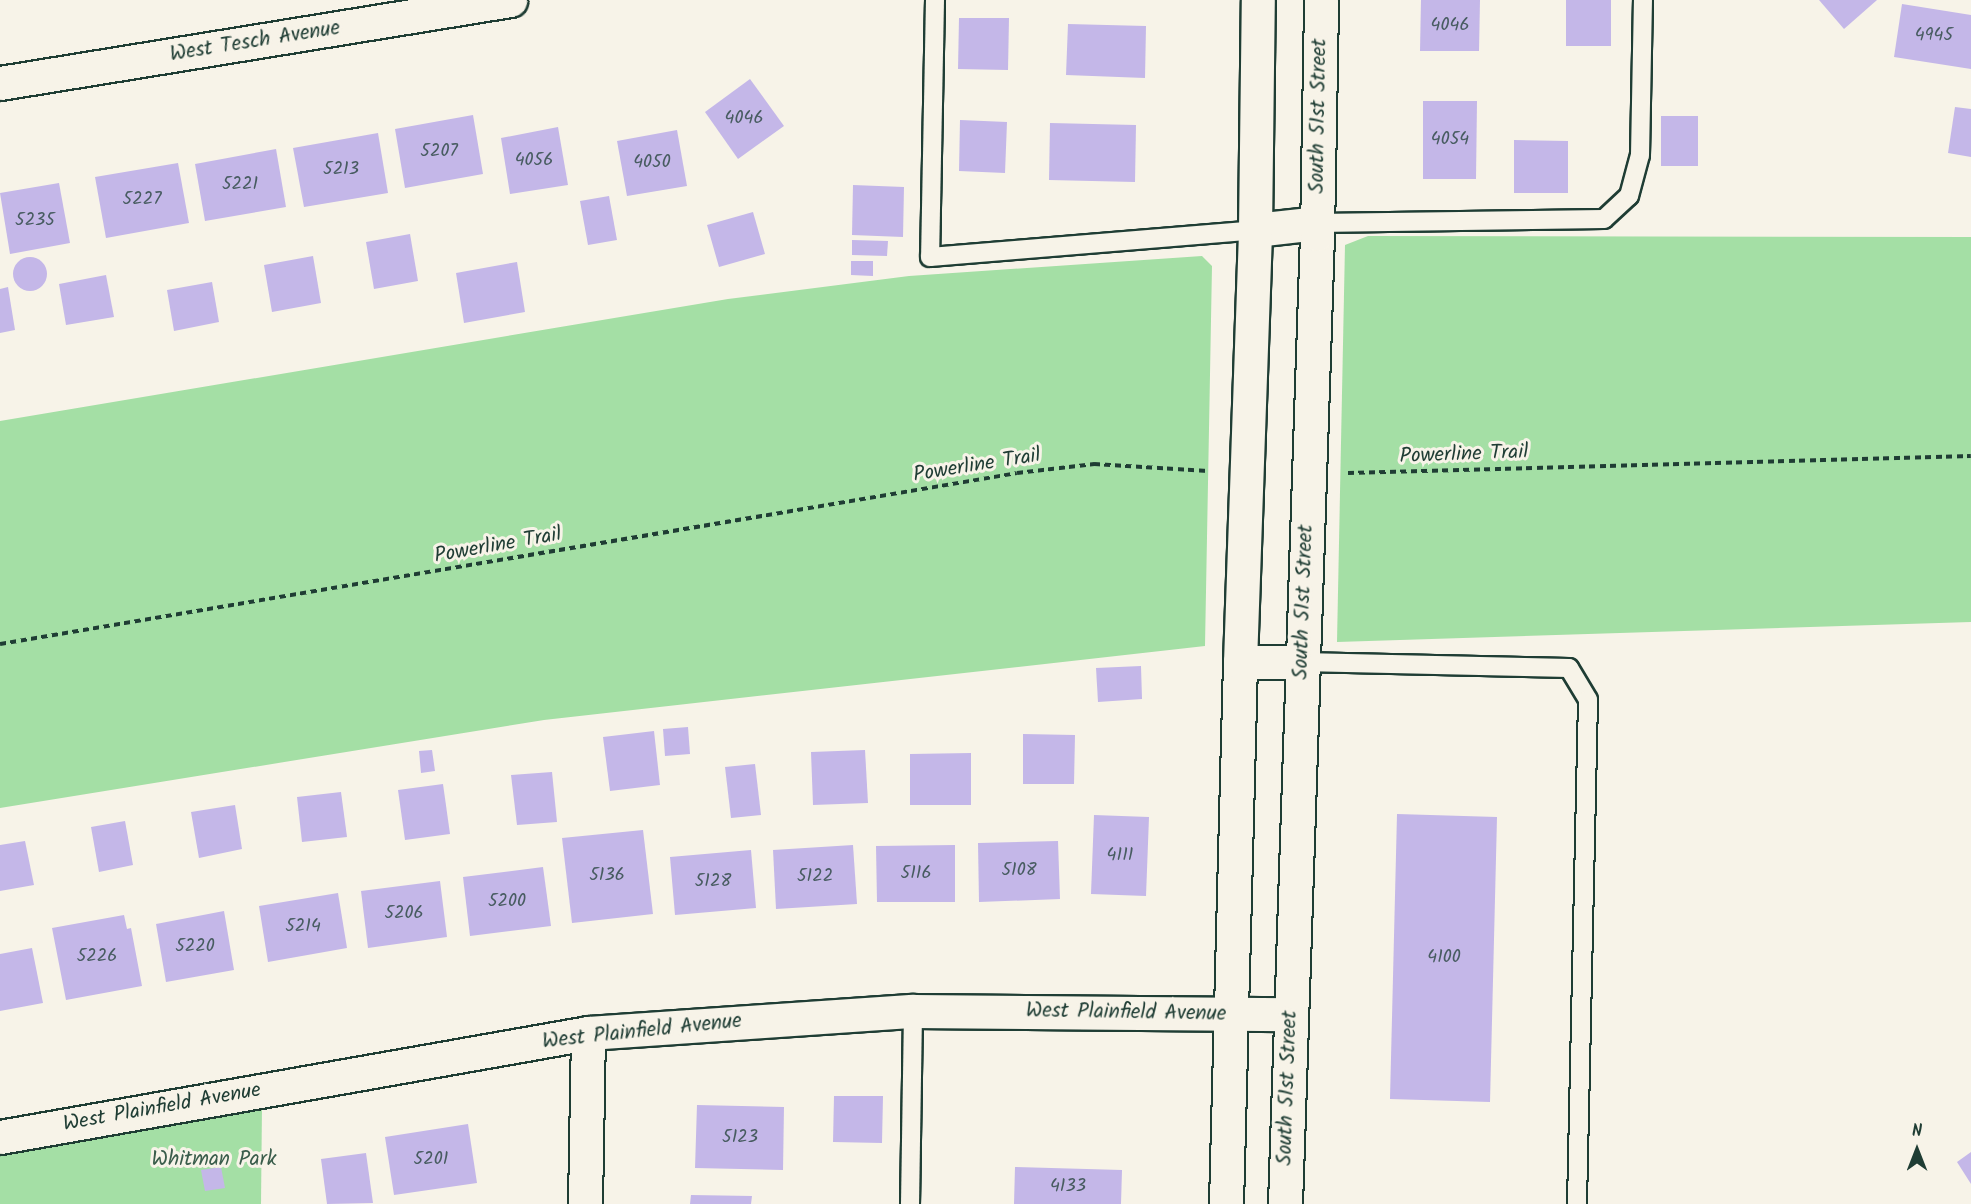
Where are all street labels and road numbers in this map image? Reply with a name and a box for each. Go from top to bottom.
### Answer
street label: West Tesch Avenue [168,16,342,68]
street label: South 51st Street [1305,38,1333,194]
street label: Powerline Trail [1399,440,1529,470]
street label: Powerline Trail [911,443,1043,489]
street label: Powerline Trail [432,522,564,570]
street label: South 51st Street [1289,524,1319,680]
street label: West Plainfield Avenue [1026,999,1226,1027]
street label: West Plainfield Avenue [541,1009,743,1055]
street label: South 51st Street [1273,1010,1303,1166]
street label: West Plainfield Avenue [61,1078,263,1138]

